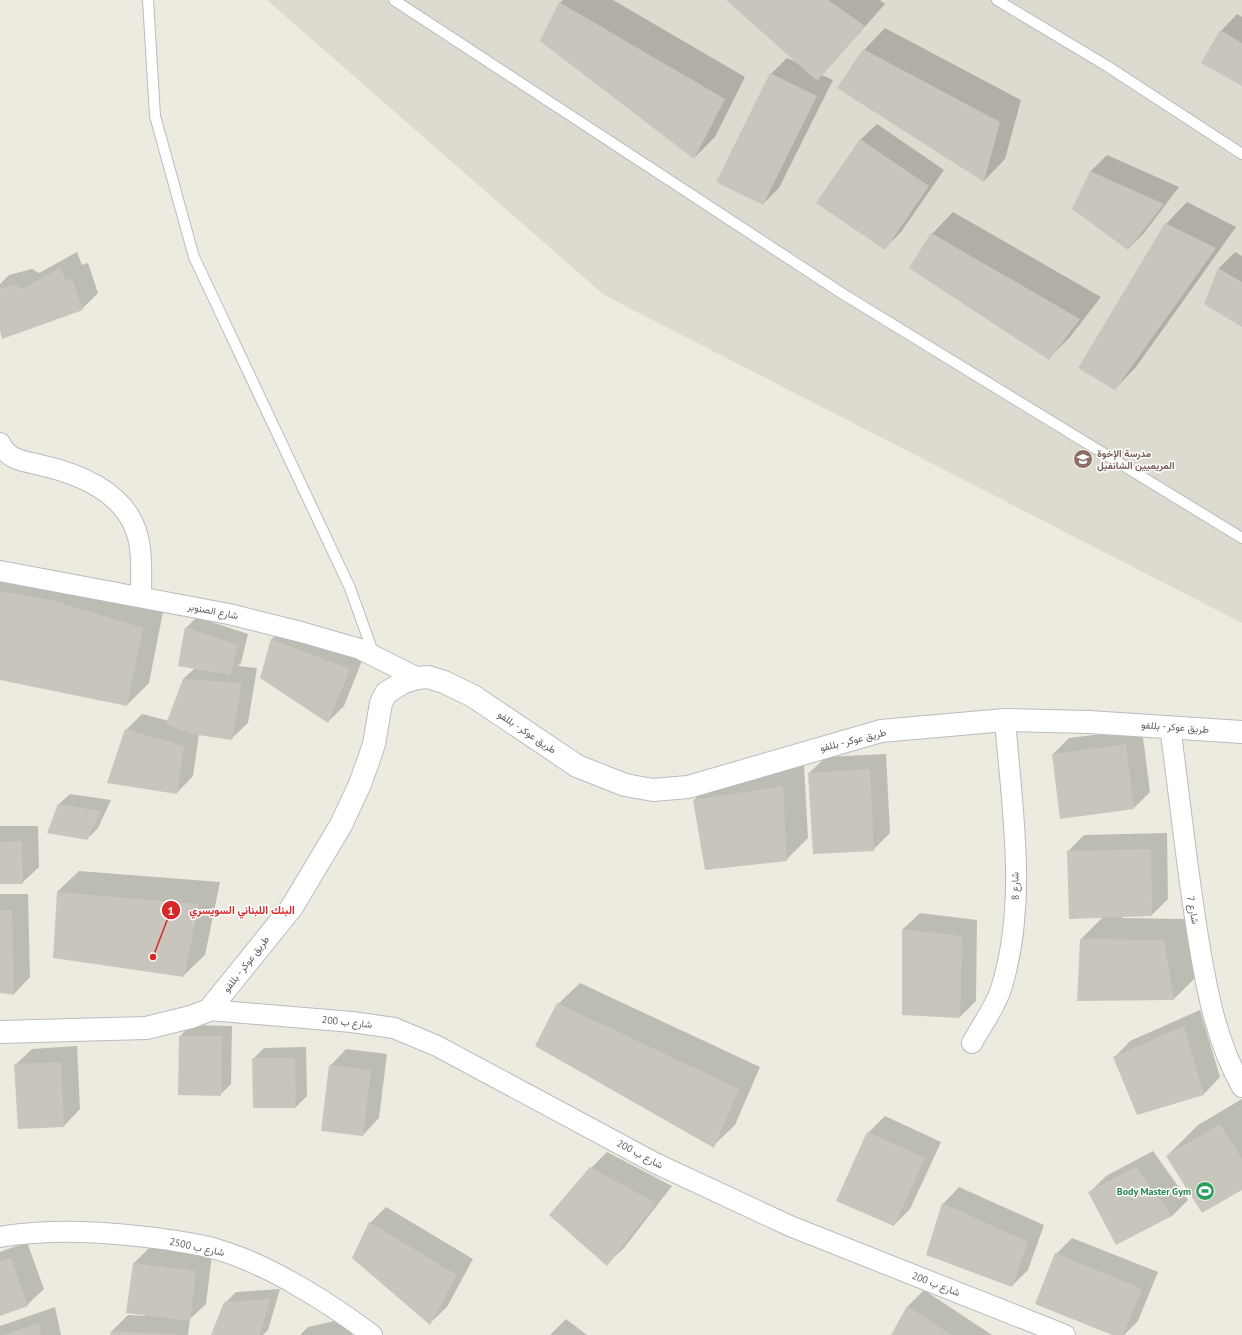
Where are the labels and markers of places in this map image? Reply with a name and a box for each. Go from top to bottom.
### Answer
place label: مدرسة الإخوة المريميين الشانفيل [1097,447,1175,472]
school or university icon: مدرسة الإخوة المريميين الشانفيل [1072,448,1094,470]
callout: البنك اللبناني السويسري [161,899,303,922]
sports icon: Body Master Gym [1194,1180,1216,1202]
place label: Body Master Gym [1117,1185,1191,1198]

